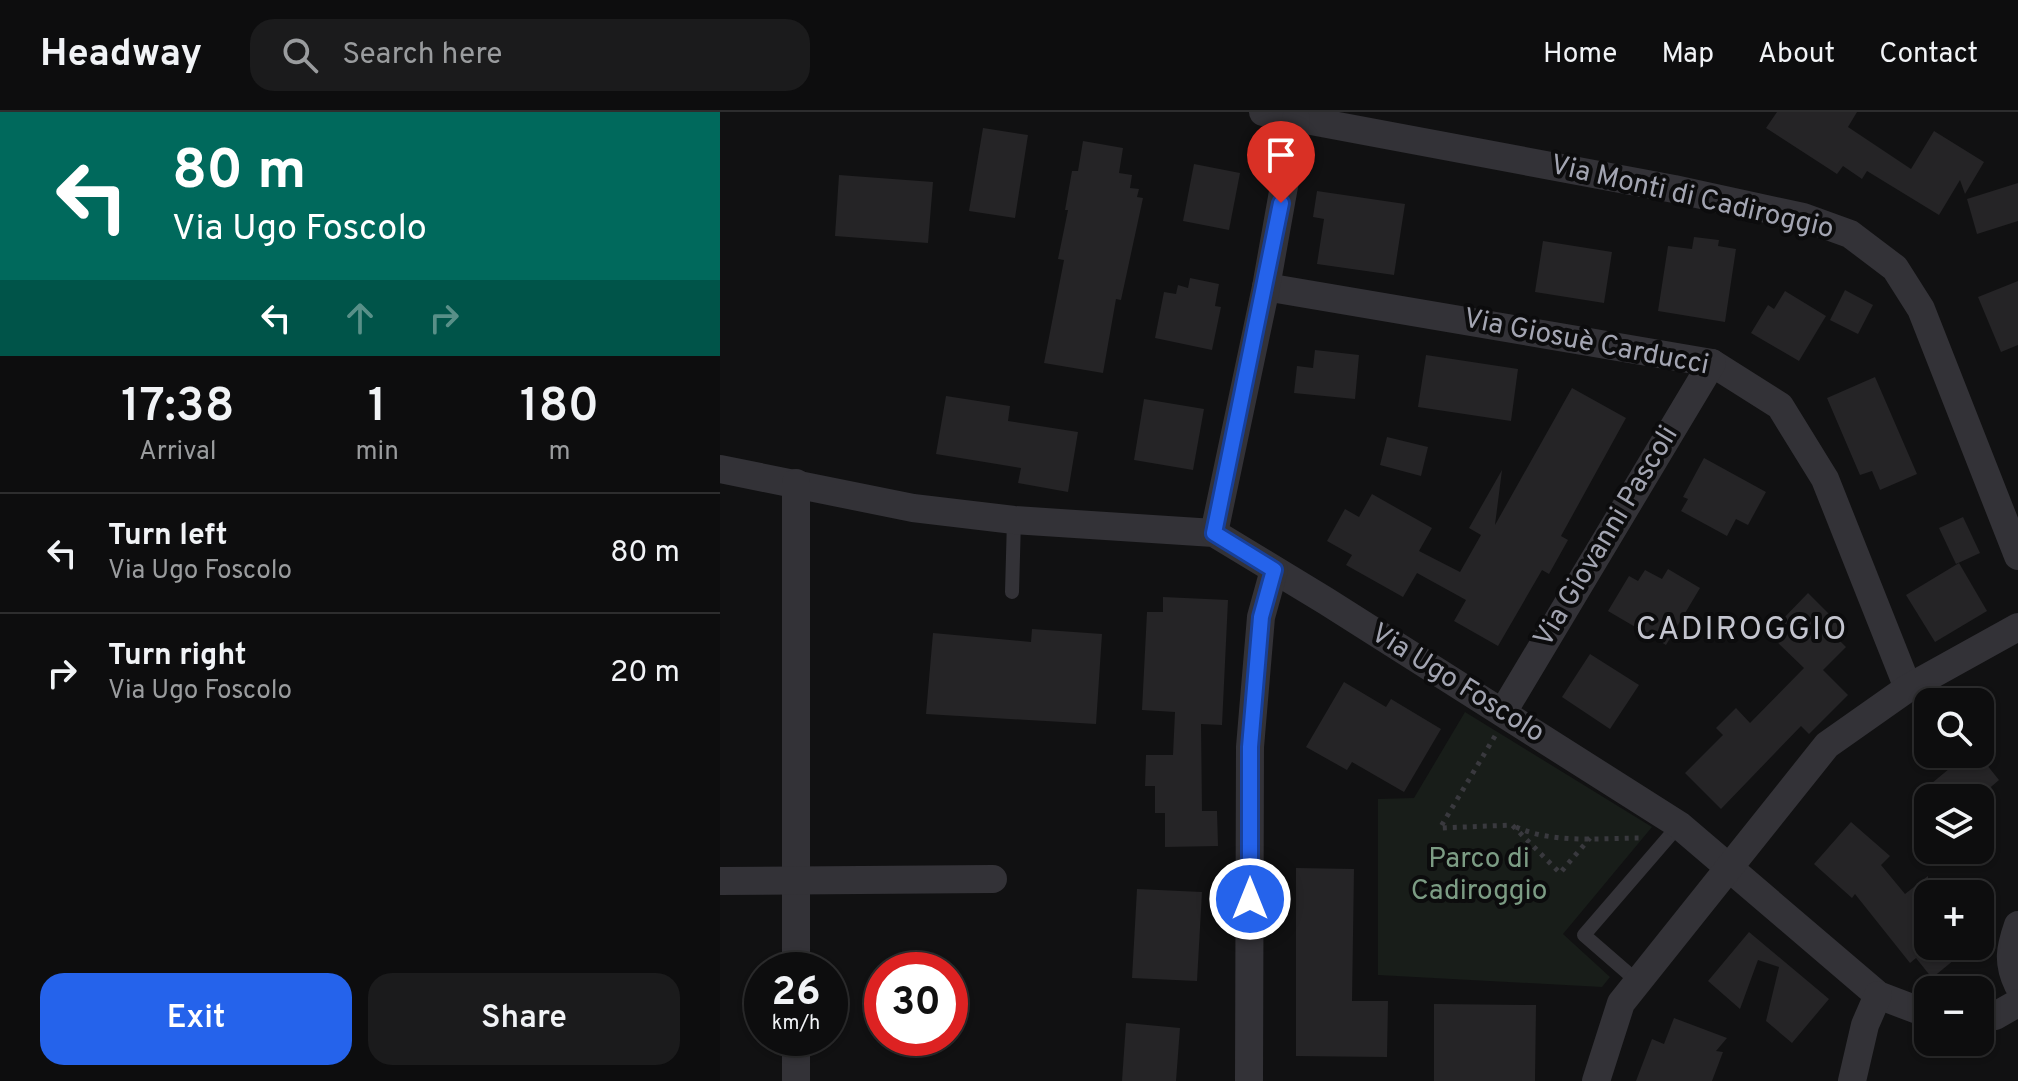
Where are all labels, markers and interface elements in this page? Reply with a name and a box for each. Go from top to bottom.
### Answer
search box [250,19,810,91]
text: Headway [40,31,202,80]
icon: search [278,33,322,77]
text: Search here [342,37,502,74]
text: Home [1543,37,1617,73]
text: Map [1661,37,1714,73]
text: About [1758,37,1835,73]
text: Contact [1879,37,1978,73]
pin [1247,121,1315,203]
icon: arrive [1259,133,1303,177]
text: 80 m [172,138,306,208]
icon: left [40,144,144,248]
street label: Via Monti di Cadiroggio [1547,148,1837,248]
text: Via Ugo Foscolo [172,207,427,253]
icon: left [254,296,298,340]
icon: ahead [338,296,382,340]
icon: right [422,296,466,340]
street label: Via Giosuè Carducci [1460,302,1712,384]
text: 17:38 [121,378,235,438]
text: 1 [368,378,387,438]
text: 180 [520,378,599,438]
street label: Via Giovanni Pascoli [1527,420,1687,654]
text: Arrival [139,436,217,469]
text: min [356,436,399,469]
text: m [548,436,570,469]
text: Turn left [108,518,228,555]
icon: left [40,531,84,575]
text: 80 m [610,535,680,572]
text: Via Ugo Foscolo [108,555,292,588]
district label: CADIROGGIO [1636,611,1848,651]
street label: Via Ugo Foscolo [1363,616,1551,752]
text: Turn right [108,638,246,675]
icon: right [40,651,84,695]
text: 20 m [610,655,680,692]
text: Via Ugo Foscolo [108,675,292,708]
map controls [1914,688,1994,1056]
button: search [1914,688,1994,768]
button: layers [1914,784,1994,864]
park label: Parco di Cadiroggio [1411,842,1547,910]
position arrow [1208,857,1292,941]
button: + [1914,880,1994,960]
speed limit sign: 30 [864,952,968,1056]
text: 26 [771,969,821,1019]
button: Exit [40,973,352,1065]
button: Share [368,973,680,1065]
button: − [1914,976,1994,1056]
text: km/h [772,1011,820,1037]

